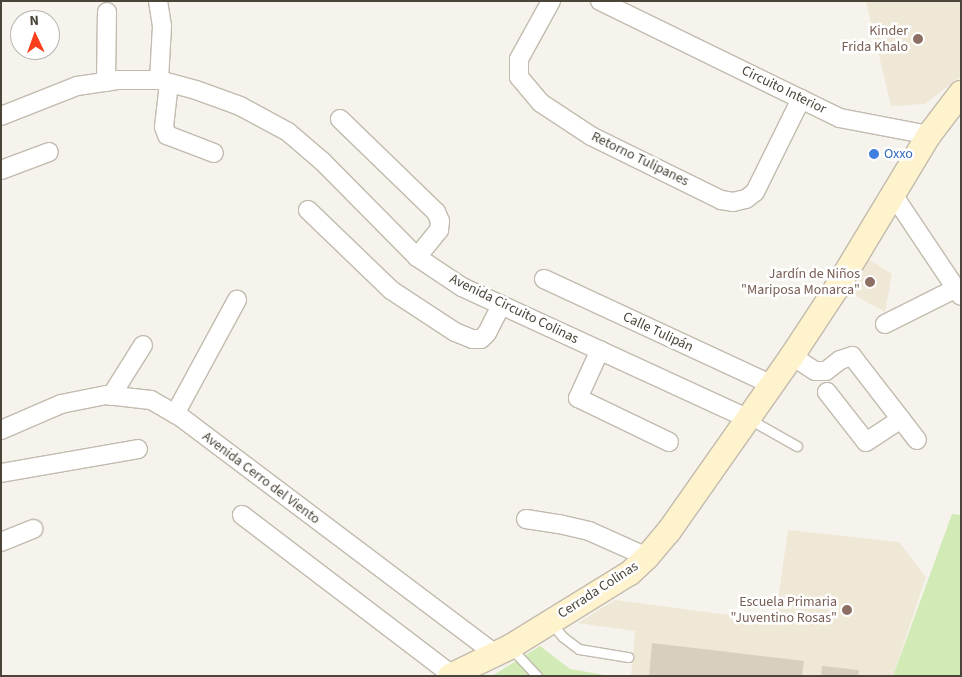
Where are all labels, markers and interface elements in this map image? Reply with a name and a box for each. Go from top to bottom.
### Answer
north arrow [10,10,60,60]
text: N [29,11,39,31]
place label: Kinder Frida Khalo [842,23,908,56]
marker: Kinder Frida Khalo [912,33,924,45]
street label: Circuito Interior [739,62,829,118]
street label: Retorno Tulipanes [589,128,691,190]
place label: Oxxo [884,146,913,162]
marker: Oxxo [868,148,880,160]
place label: Jardín de Niños "Mariposa Monarca" [741,266,860,298]
street label: Avenida Circuito Colinas [447,270,581,348]
marker: Jardín de Niños "Mariposa Monarca" [864,276,876,288]
street label: Calle Tulipán [620,308,696,356]
street label: Avenida Cerro del Viento [199,428,323,528]
street label: Cerrada Colinas [555,558,641,622]
place label: Escuela Primaria "Juventino Rosas" [731,594,837,626]
marker: Escuela Primaria "Juventino Rosas" [841,604,853,616]

